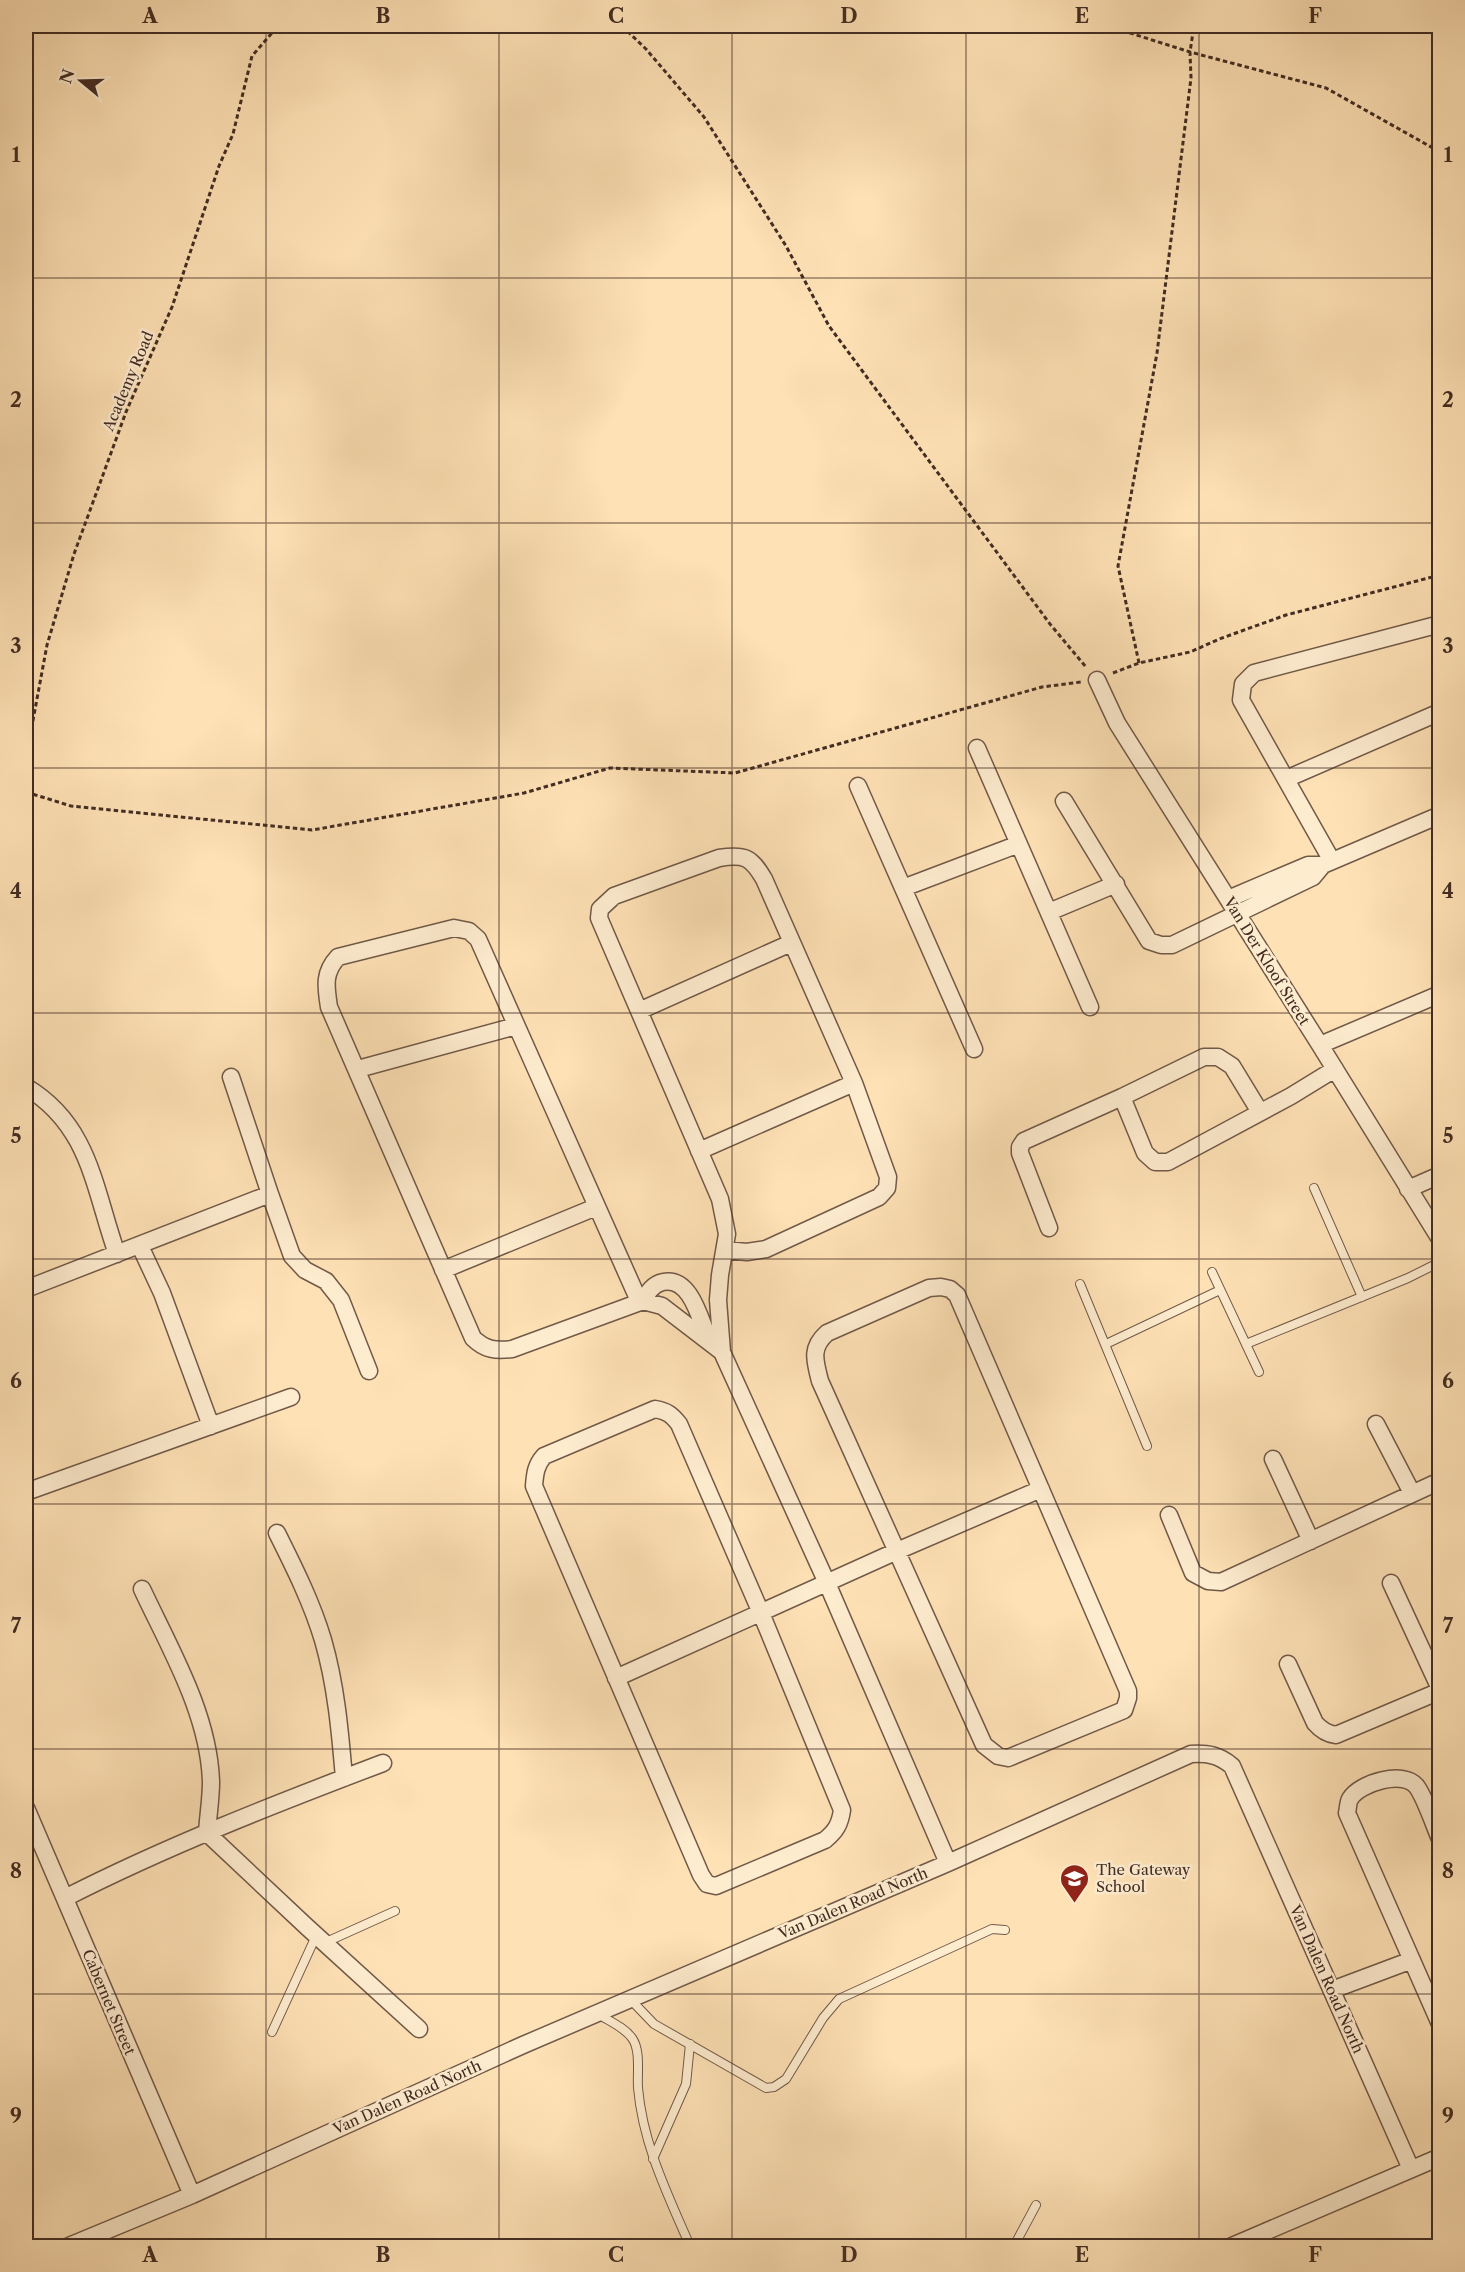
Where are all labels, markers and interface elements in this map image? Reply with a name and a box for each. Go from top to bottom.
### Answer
text: A [141,4,158,28]
text: B [376,4,391,28]
text: C [608,4,624,28]
text: D [840,4,858,28]
text: E [1075,4,1089,28]
text: F [1308,4,1322,28]
north arrow [51,51,111,111]
text: N [55,66,79,86]
text: 1 [12,143,21,167]
text: 1 [1444,143,1453,167]
street label: Academy Road [98,328,158,435]
text: 2 [10,388,22,412]
text: 2 [1442,388,1454,412]
text: 3 [10,634,22,658]
text: 3 [1442,634,1454,658]
text: 4 [10,879,22,903]
text: 4 [1442,879,1454,903]
street label: Van Der Kloof Street [1219,893,1315,1029]
text: 5 [10,1124,22,1148]
text: 5 [1442,1124,1454,1148]
text: 6 [10,1369,22,1393]
text: 6 [1442,1369,1454,1393]
text: 7 [11,1614,22,1638]
text: 7 [1443,1614,1454,1638]
text: 8 [10,1859,22,1883]
text: 8 [1442,1859,1454,1883]
place label: The Gateway School [1096,1860,1191,1896]
school or university icon: The Gateway School [1059,1862,1091,1904]
street label: Van Dalen Road North [775,1863,931,1943]
street label: Van Dalen Road North [1285,1901,1369,2057]
street label: Cabernet Street [78,1946,140,2058]
street label: Van Dalen Road North [329,2055,485,2139]
text: 9 [10,2104,22,2128]
text: 9 [1442,2104,1454,2128]
text: A [141,2243,158,2267]
text: B [376,2243,391,2267]
text: C [608,2243,624,2267]
text: D [840,2243,858,2267]
text: E [1075,2243,1089,2267]
text: F [1308,2243,1322,2267]

